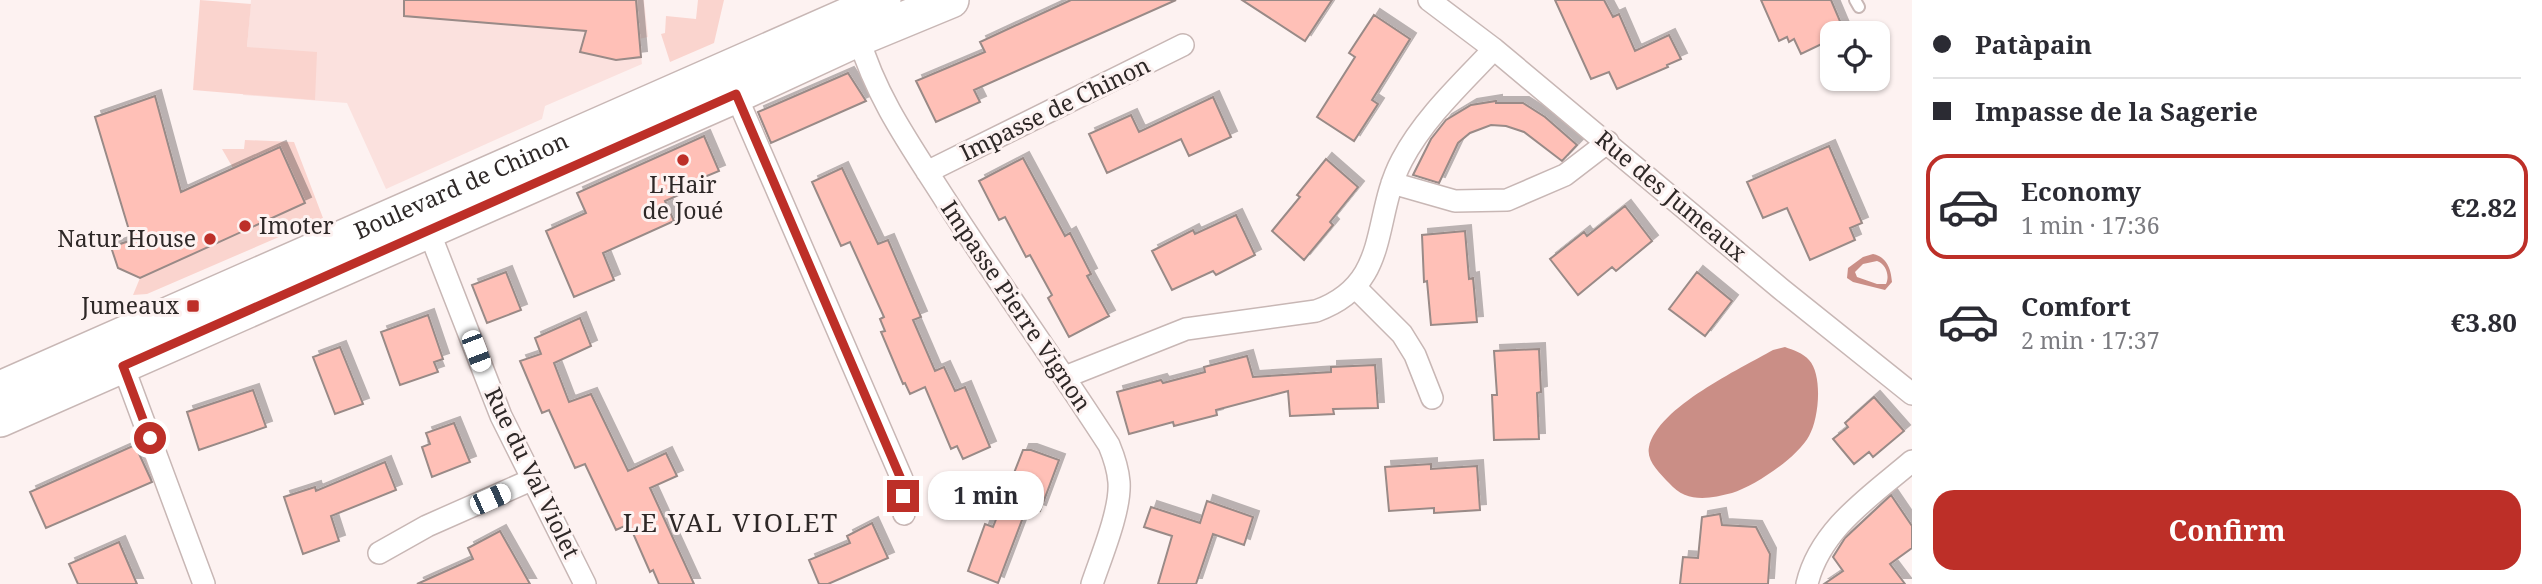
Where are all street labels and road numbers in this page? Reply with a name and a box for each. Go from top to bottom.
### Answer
street label: Impasse de Chinon [954,48,1155,168]
street label: Rue des Jumeaux [1589,122,1755,269]
street label: Boulevard de Chinon [349,124,573,246]
street label: Impasse Pierre Vignon [934,194,1100,417]
street label: Rue du Val Violet [478,382,588,563]

